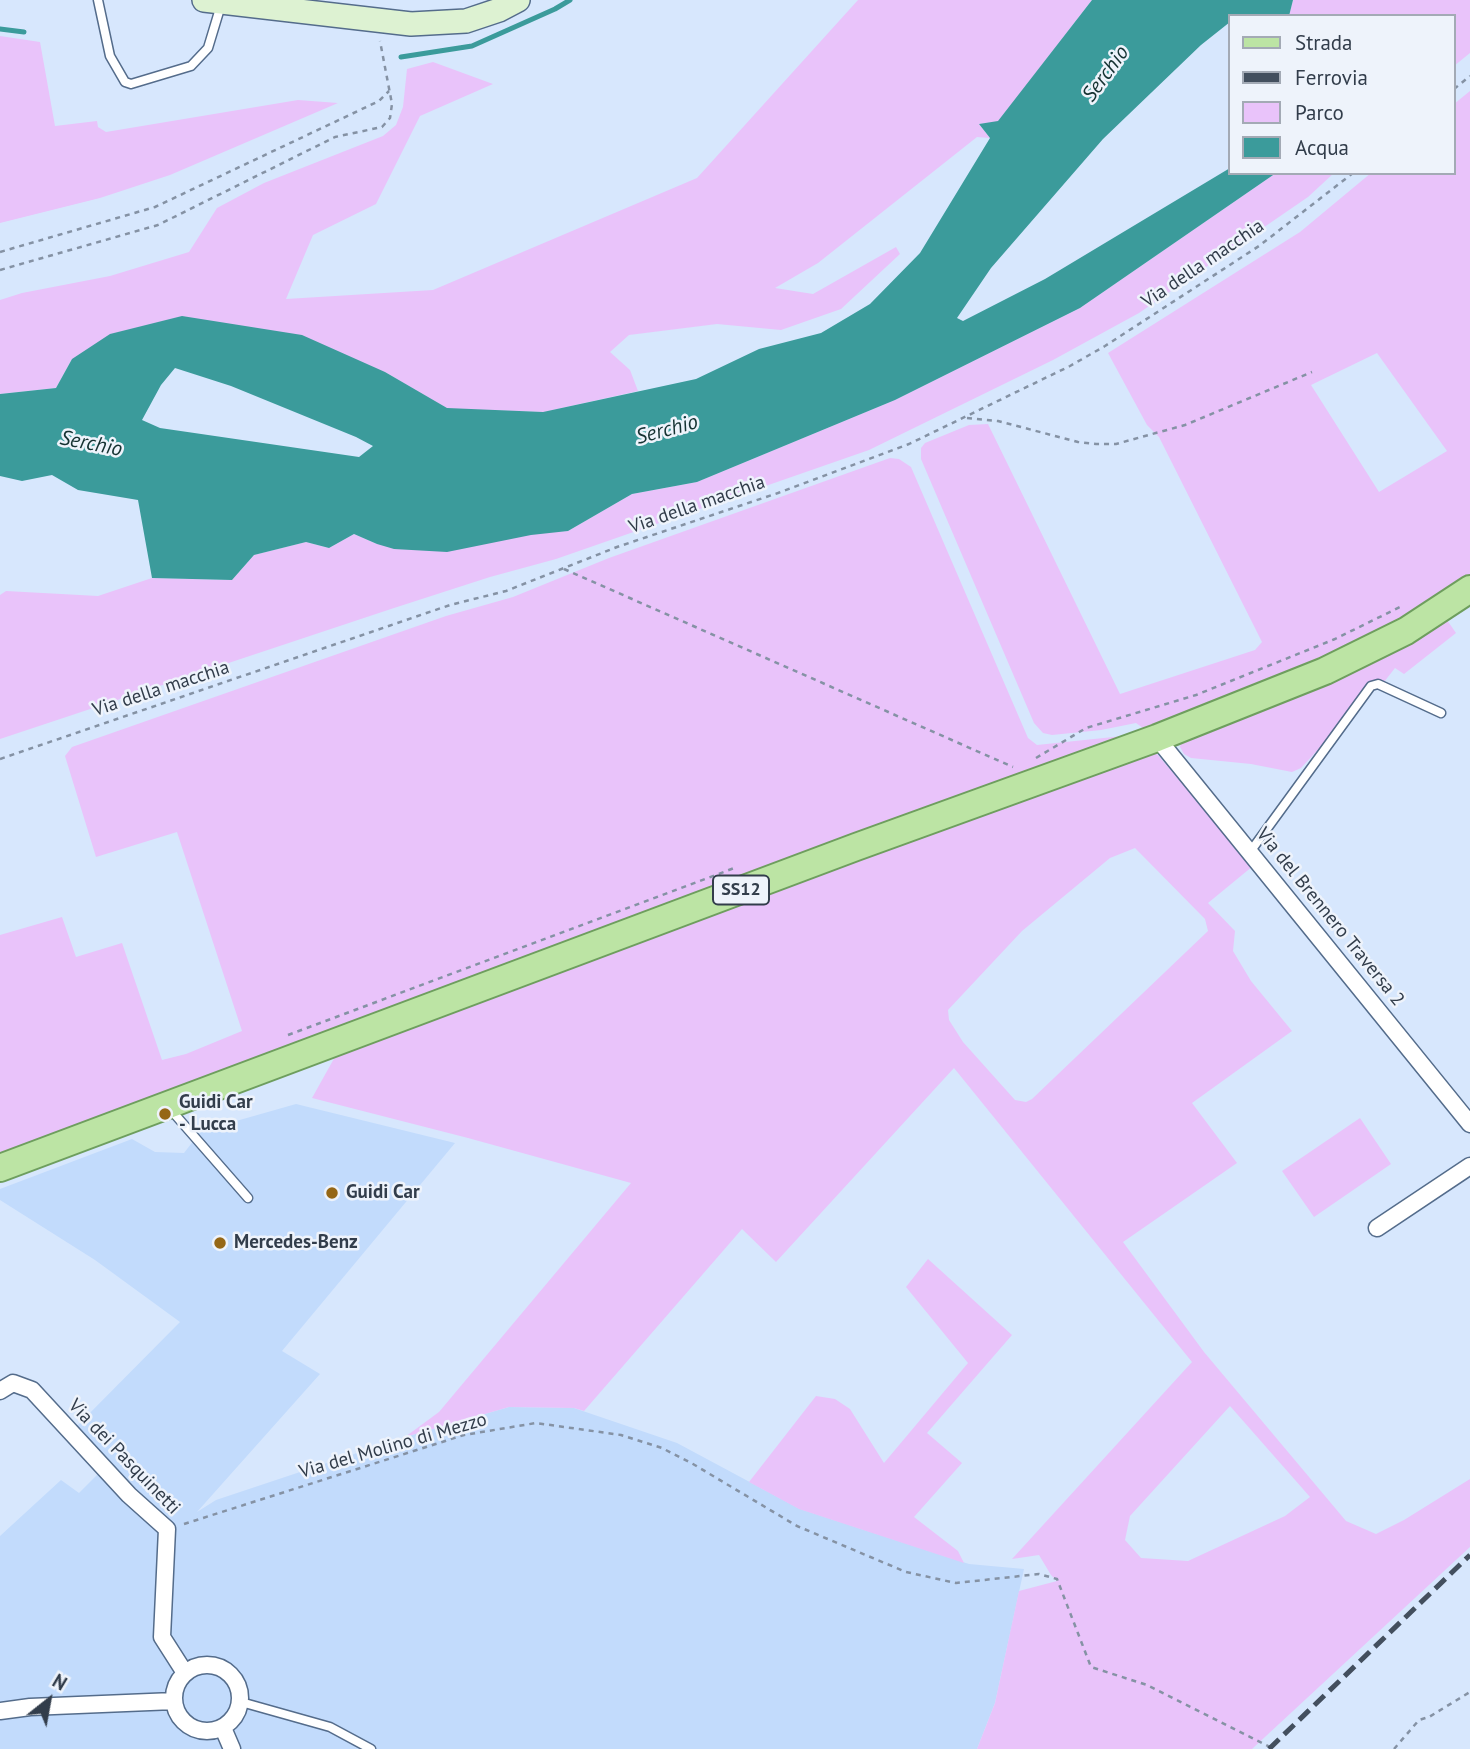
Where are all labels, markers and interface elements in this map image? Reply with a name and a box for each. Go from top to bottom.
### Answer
legend [1228,14,1456,175]
text: Strada [1295,29,1353,56]
water label: Serchio [1077,41,1135,107]
text: Ferrovia [1295,64,1368,91]
text: Parco [1295,99,1344,126]
text: Acqua [1295,134,1349,161]
street label: Via della macchia [1138,215,1268,313]
water label: Serchio [633,410,701,450]
water label: Serchio [58,426,124,462]
street label: Via della macchia [626,471,768,539]
street label: Via della macchia [90,656,232,722]
street label: Via del Brennero Traversa 2 [1251,823,1409,1011]
road number: SS12 [713,876,769,904]
place label: Guidi Car - Lucca [179,1092,253,1136]
marker: Guidi Car - Lucca [157,1106,173,1122]
place label: Guidi Car [346,1182,420,1204]
marker: Guidi Car [324,1185,340,1201]
place label: Mercedes-Benz [234,1232,358,1254]
marker: Mercedes-Benz [212,1235,228,1251]
street label: Via dei Pasquinetti [63,1395,185,1519]
street label: Via del Molino di Mezzo [297,1408,489,1484]
north arrow [14,1665,84,1735]
text: N [48,1668,71,1695]

